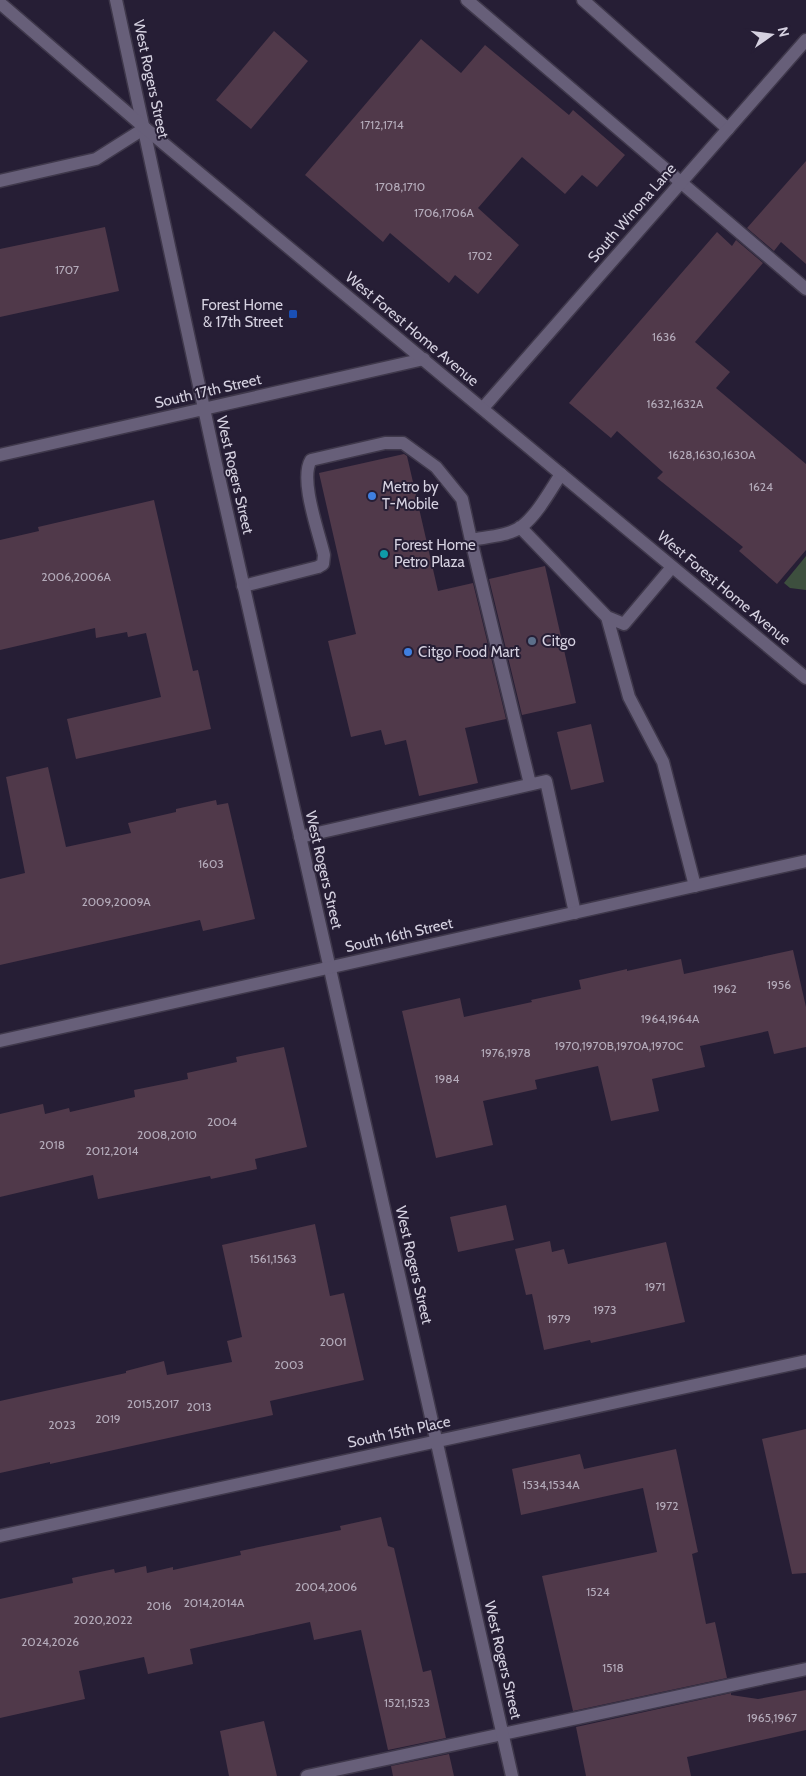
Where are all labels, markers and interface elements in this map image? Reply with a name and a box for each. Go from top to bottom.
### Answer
north arrow [746,10,796,60]
street label: West Rogers Street [130,18,172,140]
text: N [774,25,794,39]
house number: 1712,1714 [360,117,404,132]
street label: South Winona Lane [584,160,680,266]
house number: 1708,1710 [375,179,425,194]
house number: 1706,1706A [414,205,475,220]
house number: 1702 [468,248,492,263]
house number: 1707 [55,262,79,277]
street label: West Forest Home Avenue [342,268,483,390]
place label: Forest Home & 17th Street [201,296,283,331]
marker: Forest Home & 17th Street [287,308,299,320]
house number: 1636 [652,329,676,344]
street label: South 17th Street [153,370,263,412]
house number: 1632,1632A [647,396,704,411]
street label: West Rogers Street [213,414,257,536]
house number: 1628,1630,1630A [668,447,756,462]
place label: Metro by T-Mobile [382,478,439,513]
house number: 1624 [749,479,773,494]
marker: Metro by T-Mobile [366,490,378,502]
street label: West Forest Home Avenue [654,527,795,649]
place label: Forest Home Petro Plaza [394,536,476,571]
marker: Forest Home Petro Plaza [378,548,390,560]
house number: 2006,2006A [41,569,111,584]
place label: Citgo [542,632,576,650]
marker: Citgo [526,635,538,647]
place label: Citgo Food Mart [418,643,520,661]
marker: Citgo Food Mart [402,646,414,658]
street label: West Rogers Street [302,809,346,931]
house number: 1603 [198,856,224,871]
house number: 2009,2009A [81,894,151,909]
street label: South 16th Street [343,914,455,956]
house number: 1956 [767,977,791,992]
house number: 1962 [713,981,737,996]
house number: 1964,1964A [641,1011,700,1026]
house number: 1970,1970B,1970A,1970C [554,1038,684,1053]
house number: 1976,1978 [481,1045,531,1060]
house number: 1984 [435,1071,460,1086]
house number: 2004 [207,1114,237,1129]
house number: 2008,2010 [137,1127,197,1142]
house number: 2018 [39,1137,65,1152]
house number: 2012,2014 [86,1143,139,1158]
street label: West Rogers Street [392,1204,436,1326]
house number: 1561,1563 [249,1251,297,1266]
house number: 1971 [645,1279,665,1294]
house number: 1973 [593,1302,617,1317]
house number: 1979 [547,1311,571,1326]
house number: 2001 [320,1334,346,1349]
house number: 2003 [274,1357,304,1372]
house number: 2015,2017 [127,1396,179,1411]
house number: 2013 [186,1399,212,1414]
house number: 2019 [95,1411,121,1426]
street label: South 15th Place [346,1412,452,1452]
house number: 2023 [48,1417,76,1432]
house number: 1534,1534A [522,1477,580,1492]
house number: 1972 [655,1498,679,1513]
house number: 2004,2006 [295,1579,357,1594]
house number: 1524 [586,1584,610,1599]
house number: 2014,2014A [184,1595,245,1610]
house number: 2016 [146,1598,172,1613]
street label: West Rogers Street [481,1599,525,1721]
house number: 2020,2022 [74,1612,132,1627]
house number: 2024,2026 [21,1634,79,1649]
house number: 1518 [602,1660,624,1675]
house number: 1521,1523 [384,1695,430,1710]
house number: 1965,1967 [747,1710,797,1725]

